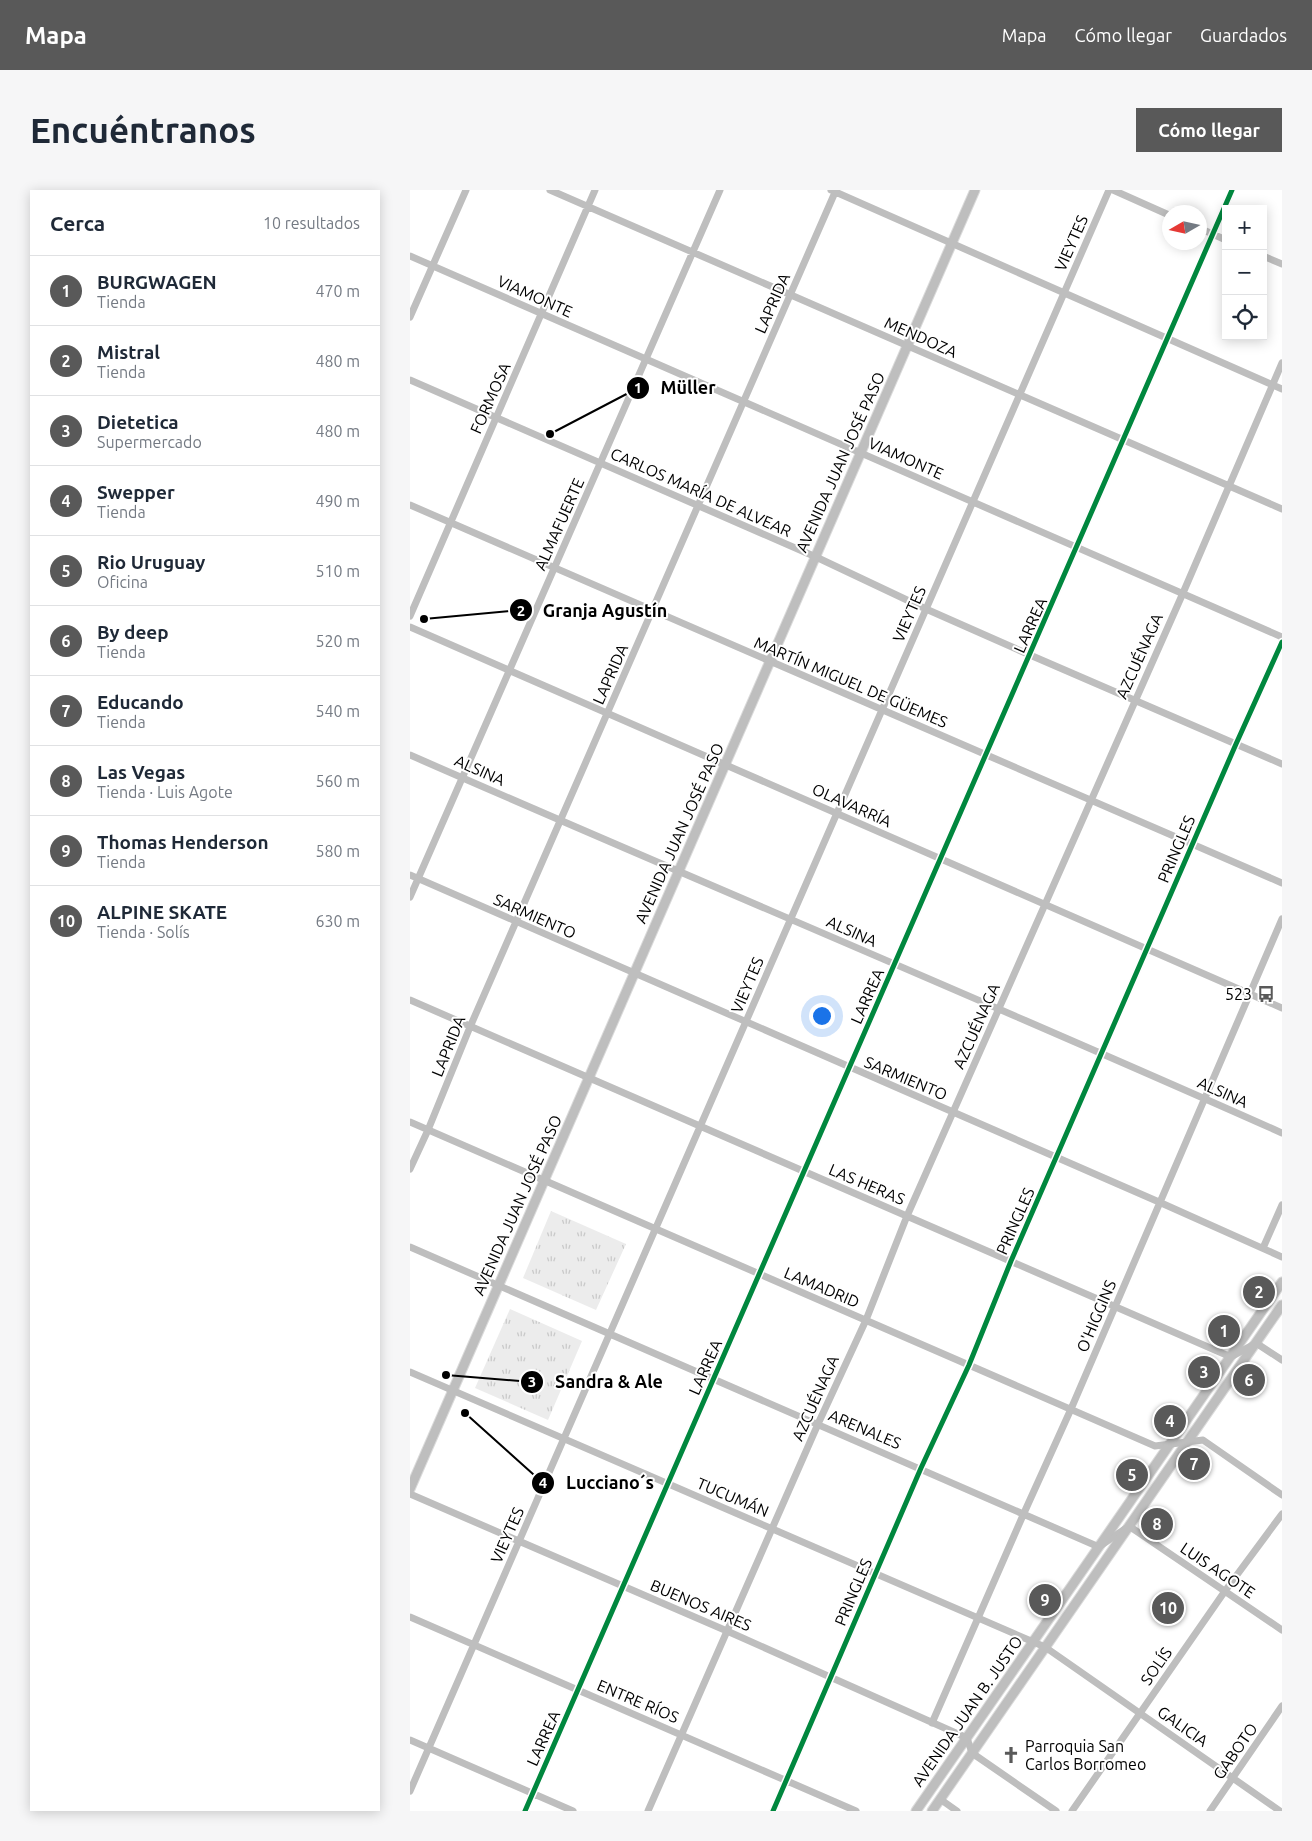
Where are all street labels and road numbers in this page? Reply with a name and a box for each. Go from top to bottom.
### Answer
street label: VIEYTES [1051,212,1091,274]
street label: LAPRIDA [751,269,794,336]
street label: VIAMONTE [495,271,575,321]
street label: MENDOZA [882,313,961,361]
street label: FORMOSA [466,359,514,436]
street label: AVENIDA JUAN JOSÉ PASO [790,368,888,555]
street label: VIAMONTE [866,433,946,483]
street label: CARLOS MARÍA DE ALVEAR [608,442,795,540]
street label: ALMAFUERTE [531,475,587,573]
street label: VIEYTES [889,583,929,645]
street label: LARREA [1010,594,1050,655]
street label: AZCUÉNAGA [1110,609,1166,702]
street label: MARTÍN MIGUEL DE GÜEMES [752,631,951,731]
street label: LAPRIDA [589,640,632,707]
street label: AVENIDA JUAN JOSÉ PASO [629,739,727,926]
street label: ALSINA [452,751,508,789]
street label: OLAVARRÍA [810,778,896,831]
street label: PRINGLES [1154,813,1198,885]
street label: SARMIENTO [491,890,579,942]
street label: ALSINA [824,912,880,950]
street label: VIEYTES [727,954,767,1016]
street label: LARREA [847,965,887,1026]
street label: AZCUÉNAGA [947,979,1003,1072]
street label: LAPRIDA [428,1012,469,1079]
street label: SARMIENTO [862,1052,950,1104]
street label: ALSINA [1195,1073,1251,1111]
street label: AVENIDA JUAN JOSÉ PASO [467,1111,565,1298]
street label: LAS HERAS [826,1160,908,1208]
street label: PRINGLES [992,1185,1038,1257]
street label: LAMADRID [782,1263,862,1311]
street label: O'HIGGINS [1073,1277,1119,1355]
street label: LARREA [685,1336,725,1397]
street label: AZCUÉNAGA [786,1351,842,1444]
street label: ARENALES [826,1406,904,1452]
street label: TUCUMÁN [694,1472,772,1520]
street label: VIEYTES [487,1504,527,1566]
street label: LUIS AGOTE [1177,1539,1259,1602]
street label: PRINGLES [831,1556,875,1628]
street label: BUENOS AIRES [648,1576,754,1634]
street label: AVENIDA JUAN B. JUSTO [908,1632,1026,1790]
street label: SOLÍS [1135,1643,1175,1688]
street label: ENTRE RÍOS [595,1674,682,1726]
street label: GALICIA [1154,1702,1212,1750]
street label: LARREA [523,1707,563,1768]
street label: GABOTO [1209,1719,1261,1783]

